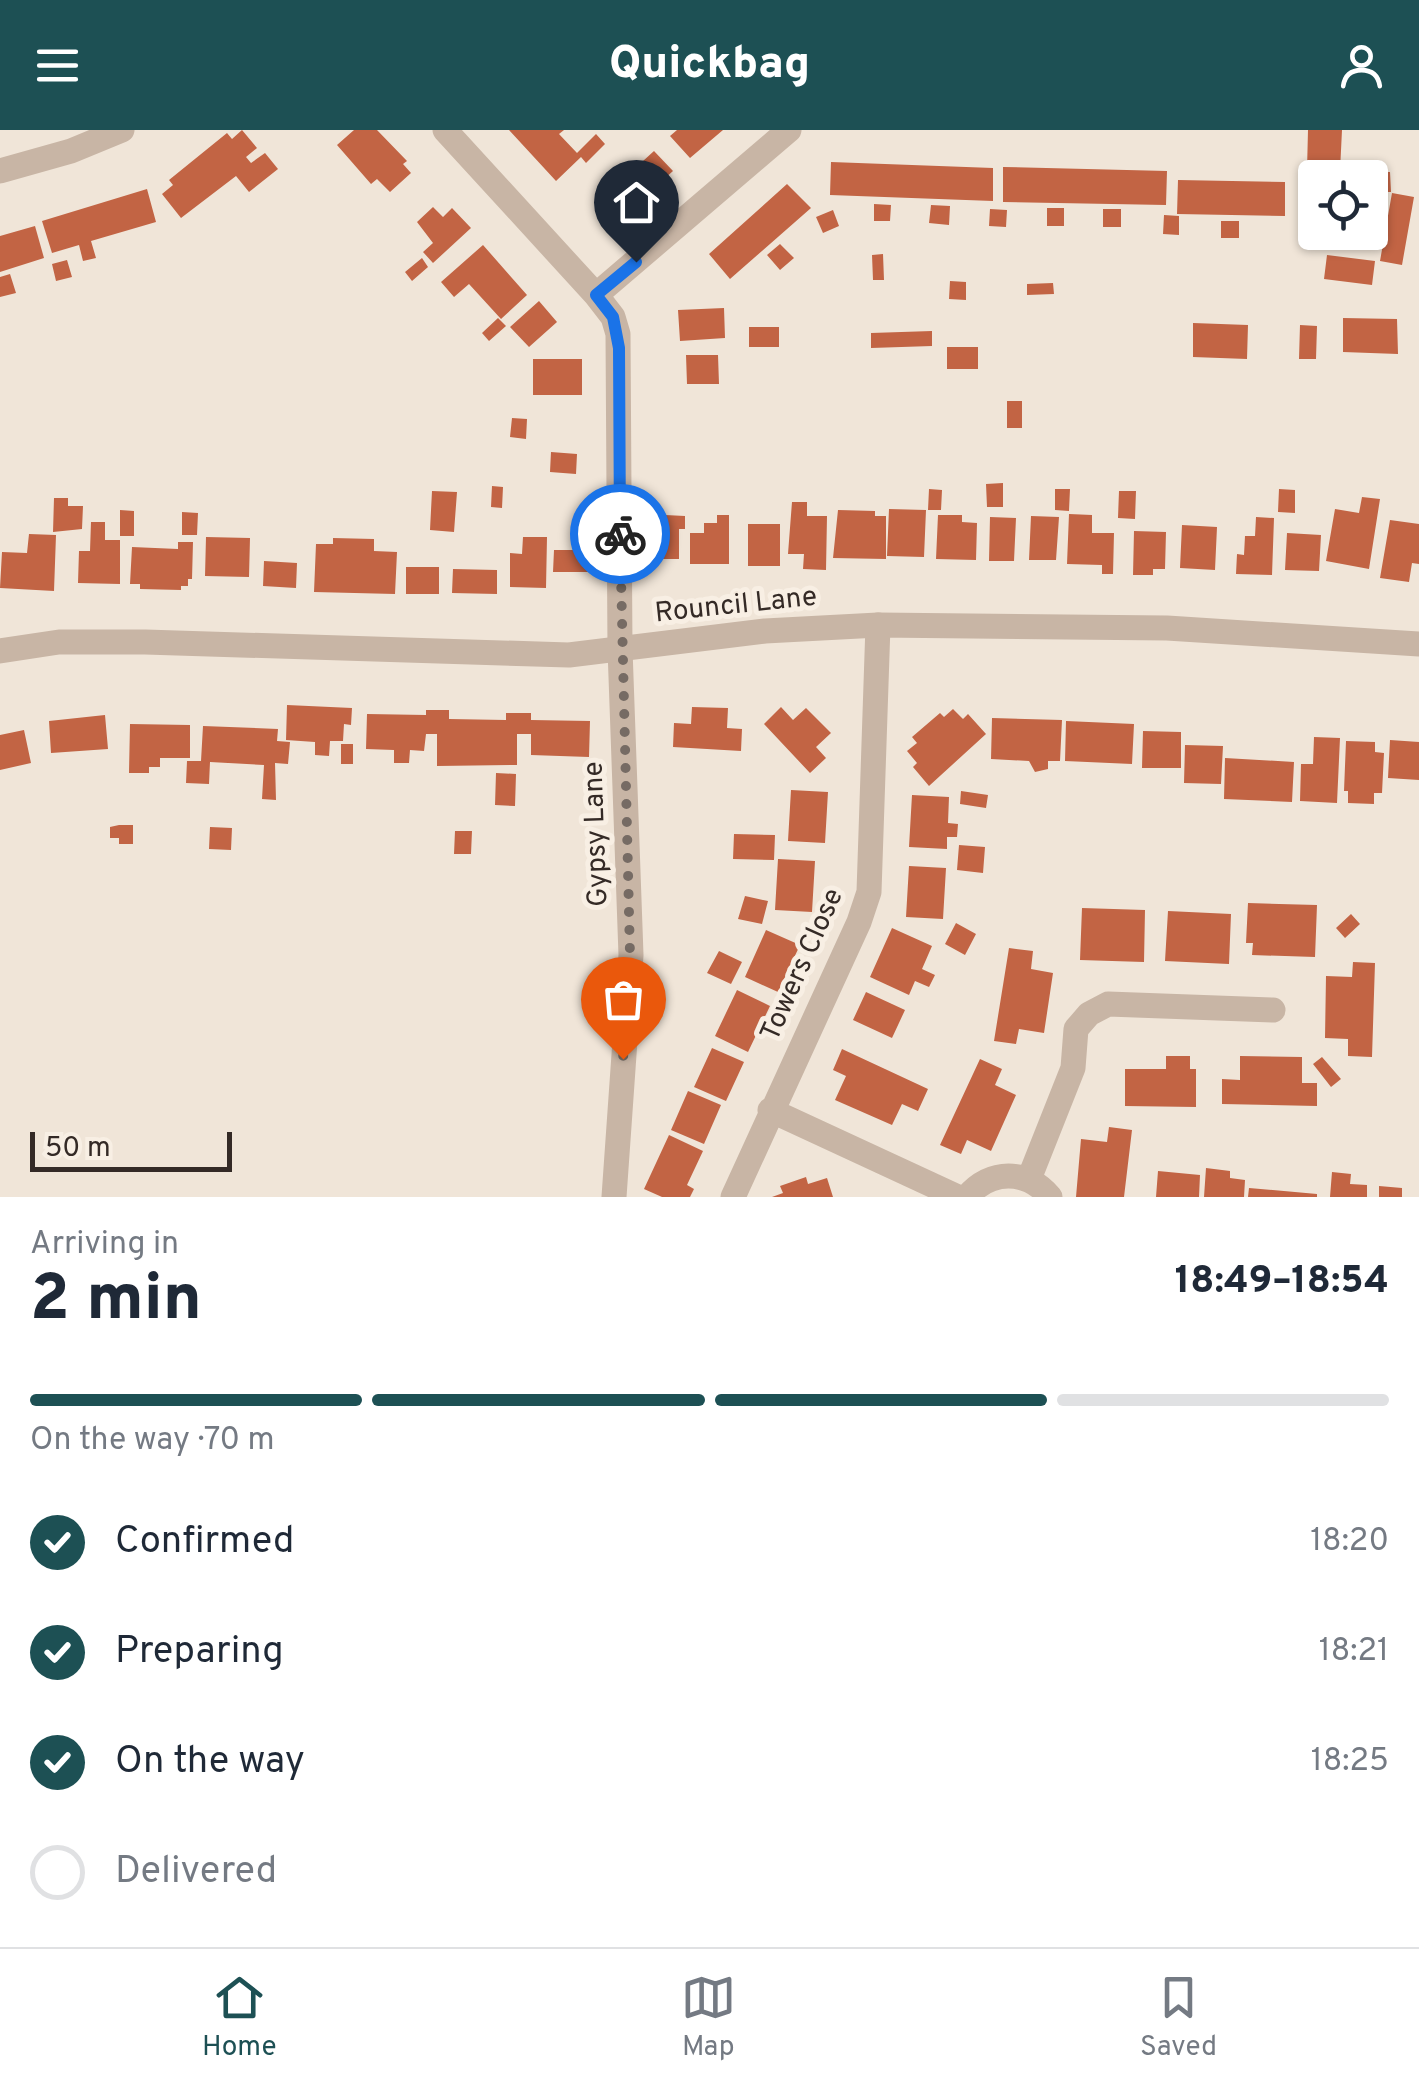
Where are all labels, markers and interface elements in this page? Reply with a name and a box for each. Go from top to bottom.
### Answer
text: Quickbag [609,37,810,94]
icon: menu [30,38,85,93]
icon: person [1334,38,1389,93]
pin [594,160,679,263]
map controls [1298,160,1388,250]
button: locate [1298,160,1388,250]
icon: home [609,175,664,230]
courier [570,484,670,584]
icon: bike [593,507,648,562]
street label: Rouncil Lane [653,580,819,632]
street label: Gypsy Lane [576,761,618,907]
street label: Towers Close [753,883,853,1047]
pin [581,957,666,1060]
icon: bag [596,972,651,1027]
scale bar [30,1127,232,1172]
text: 50 m [45,1131,111,1167]
text: Arriving in [30,1225,179,1265]
text: 18:49–18:54 [1175,1258,1389,1307]
text: 2 min [30,1261,202,1343]
text: On the way · 70 m [30,1421,275,1461]
icon: check [30,1515,85,1570]
text: Confirmed [115,1518,294,1567]
text: 18:20 [1310,1522,1389,1562]
icon: check [30,1625,85,1680]
text: Preparing [115,1628,284,1677]
text: 18:21 [1319,1632,1389,1672]
icon: check [30,1735,85,1790]
text: On the way [115,1738,305,1787]
text: 18:25 [1311,1742,1389,1782]
text: Delivered [115,1848,277,1897]
tab: Home [202,1970,276,2066]
tab: Map [681,1970,736,2066]
tab: Saved [1140,1970,1217,2066]

